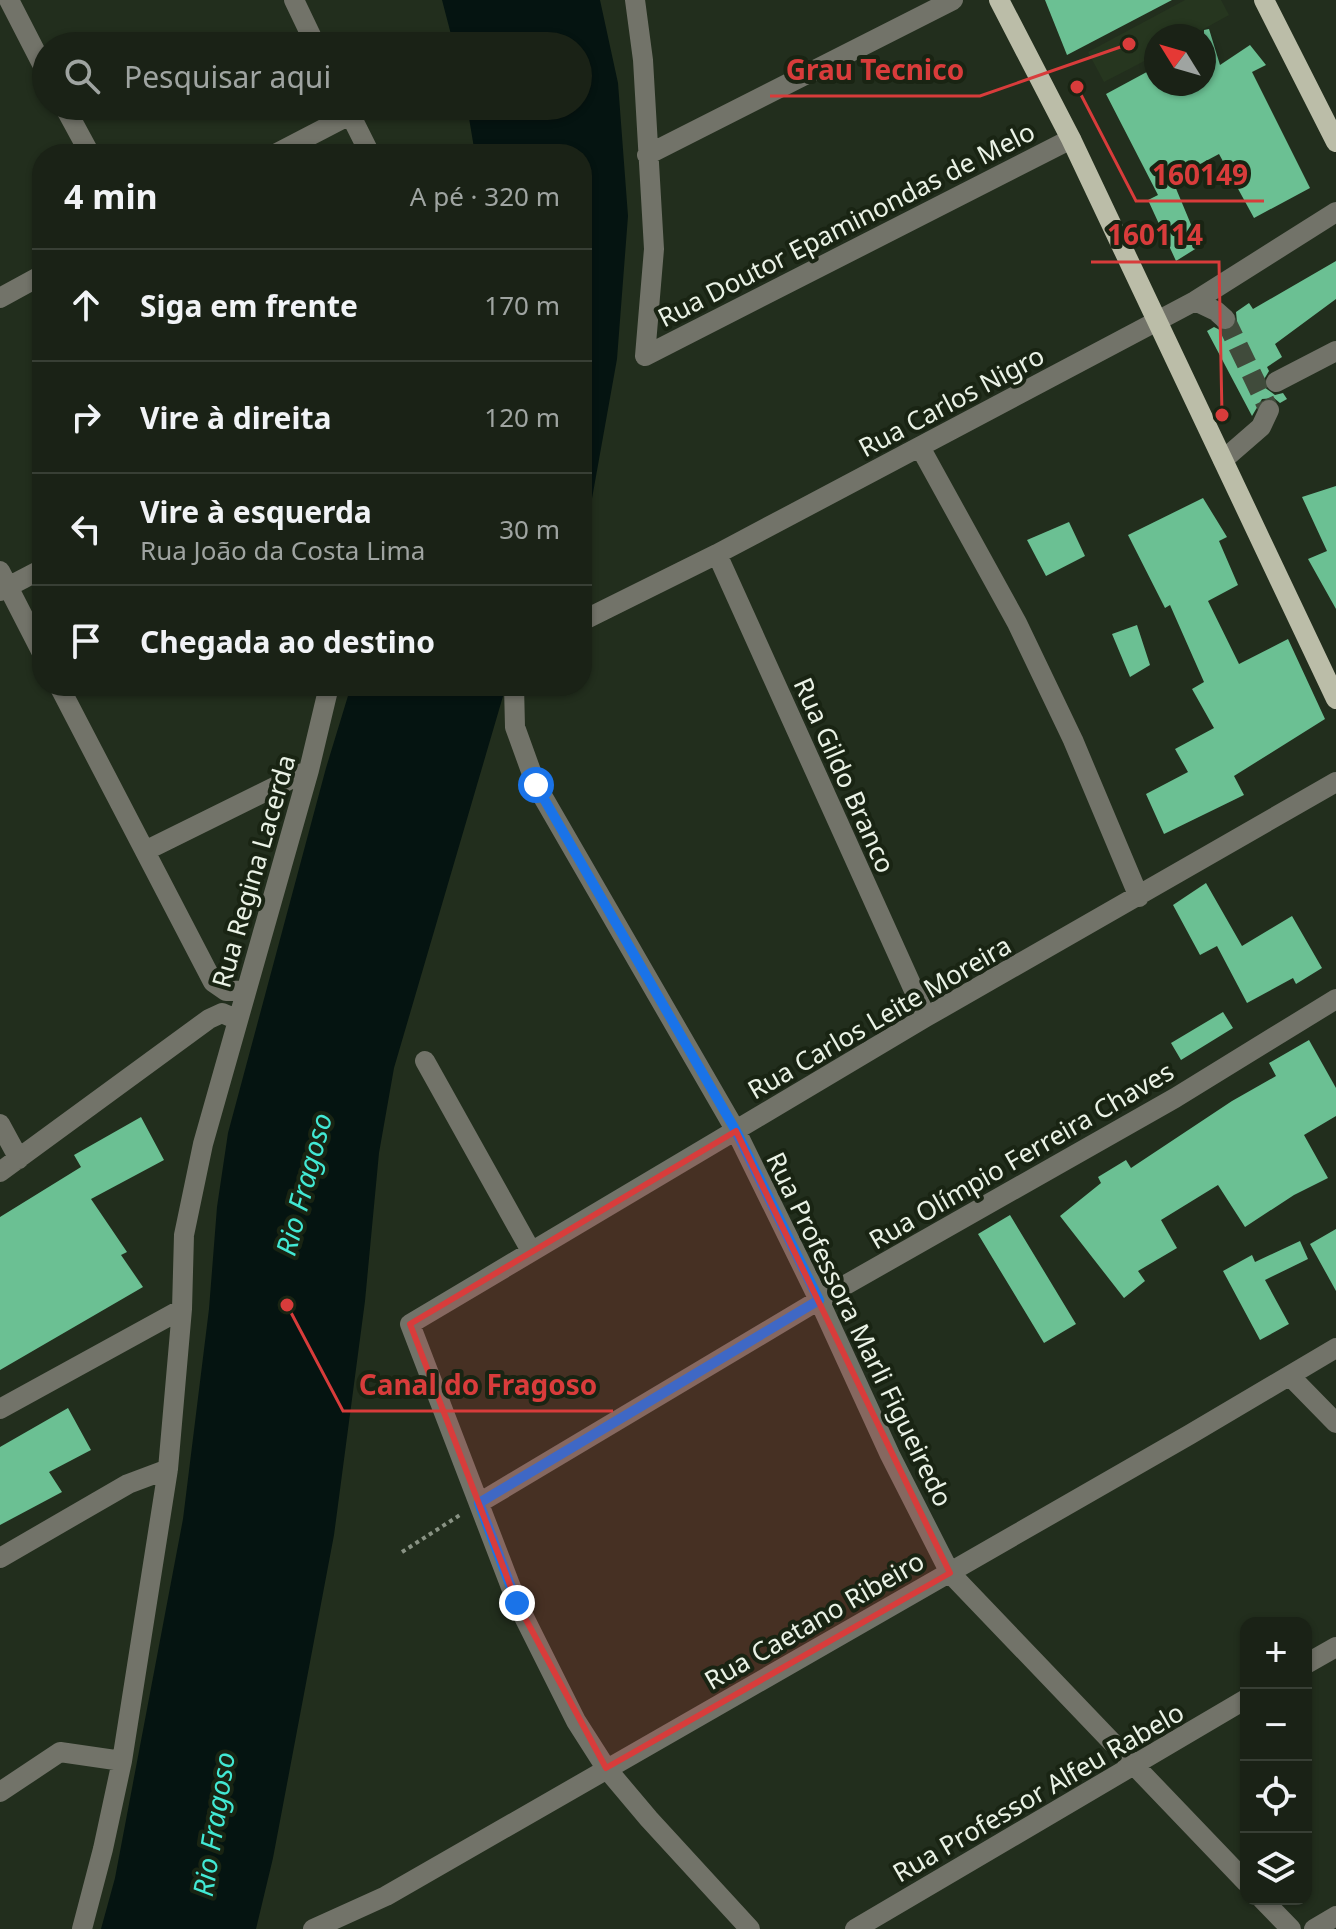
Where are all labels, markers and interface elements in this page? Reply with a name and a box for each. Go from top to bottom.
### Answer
north arrow [1144,24,1216,96]
search box [32,32,592,120]
callout: Grau Tecnico [770,44,980,96]
text: Grau Tecnico [786,50,964,88]
icon: search [60,54,104,98]
text: Pesquisar aqui [124,56,331,97]
street label: Rua Doutor Epaminondas de Melo [651,113,1041,335]
callout: 160149 [1136,149,1264,201]
text: 160149 [1152,155,1248,193]
text: 4 min [64,173,158,219]
text: A pé · 320 m [410,178,560,214]
callout: 160114 [1091,210,1219,262]
text: 160114 [1107,215,1203,253]
icon: ahead [64,283,108,327]
text: Siga em frente [140,285,358,326]
text: 170 m [484,287,560,323]
street label: Rua Carlos Nigro [852,337,1050,465]
icon: right [64,395,108,439]
text: Vire à direita [140,397,331,438]
text: 120 m [484,399,560,435]
text: Vire à esquerda [140,491,372,532]
icon: left [64,507,108,551]
text: 30 m [499,511,560,547]
text: Rua João da Costa Lima [140,532,425,568]
icon: arrive [64,619,108,663]
text: Chegada ao destino [140,621,435,662]
street label: Rua Gildo Branco [786,672,904,878]
street label: Rua Regina Lacerda [203,750,303,992]
route start [518,767,554,803]
street label: Rua Carlos Leite Moreira [741,927,1017,1107]
street label: Rua Olímpio Ferreira Chaves [862,1053,1180,1257]
water label: Rio Fragoso [266,1109,340,1259]
street label: Rua Professora Marli Figueiredo [758,1146,962,1512]
callout: Canal do Fragoso [343,1359,613,1411]
text: Canal do Fragoso [359,1365,597,1403]
street label: Rua Caetano Ribeiro [698,1542,930,1698]
route end [499,1585,535,1621]
map controls [1240,1617,1312,1905]
button: + [1240,1617,1312,1689]
button: − [1240,1689,1312,1761]
street label: Rua Professor Alfeu Rabelo [886,1694,1190,1890]
water label: Rio Fragoso [183,1749,243,1899]
button: locate [1240,1761,1312,1833]
button: layers [1240,1833,1312,1905]

